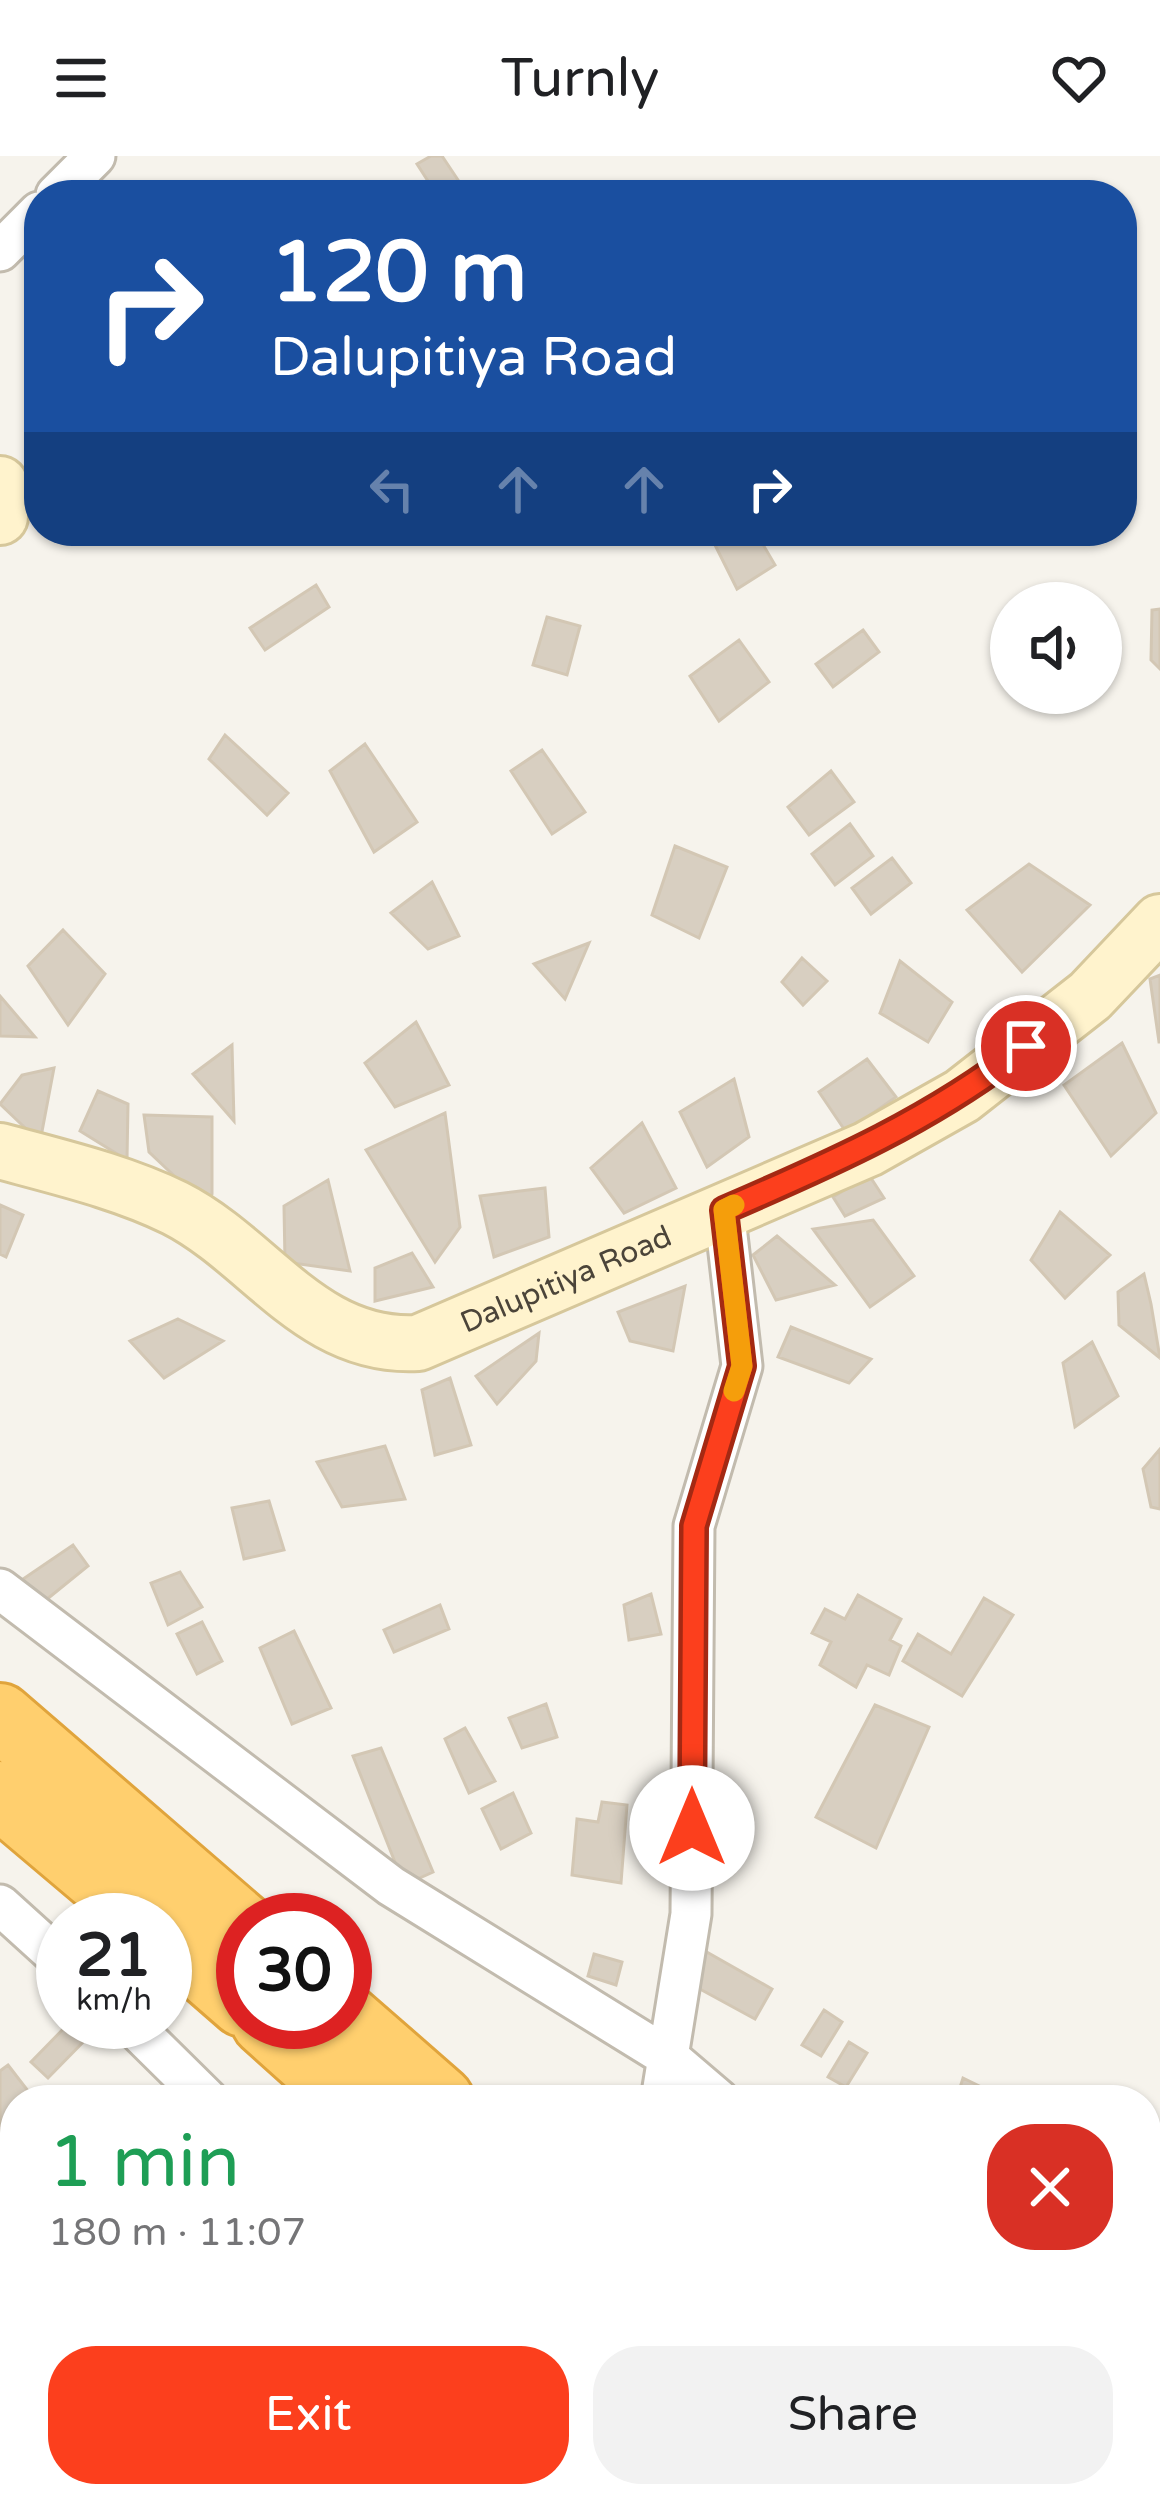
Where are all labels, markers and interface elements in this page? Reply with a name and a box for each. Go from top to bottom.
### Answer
icon: menu [48,45,114,111]
icon: heart [1046,45,1112,111]
text: Turnly [501,46,659,111]
text: 120 m [270,223,527,324]
icon: right [72,228,228,384]
text: Dalupitiya Road [270,325,677,390]
icon: left [359,456,425,522]
icon: ahead [485,456,551,522]
icon: ahead [611,456,677,522]
icon: right [737,456,803,522]
map controls [990,582,1122,714]
button: sound [990,582,1122,714]
pin [975,995,1077,1097]
icon: arrive [993,1013,1059,1079]
street label: Dalupitiya Road [455,1218,677,1341]
position arrow [629,1765,755,1891]
speed limit sign: 30 [216,1893,372,2049]
text: 21 [76,1920,152,1992]
text: km/h [76,1982,152,2019]
text: 1 min [48,2120,240,2207]
button: close [987,2124,1113,2250]
text: 180 m · 11:07 [48,2209,306,2256]
button: Exit [48,2346,569,2484]
button: Share [593,2346,1113,2484]

